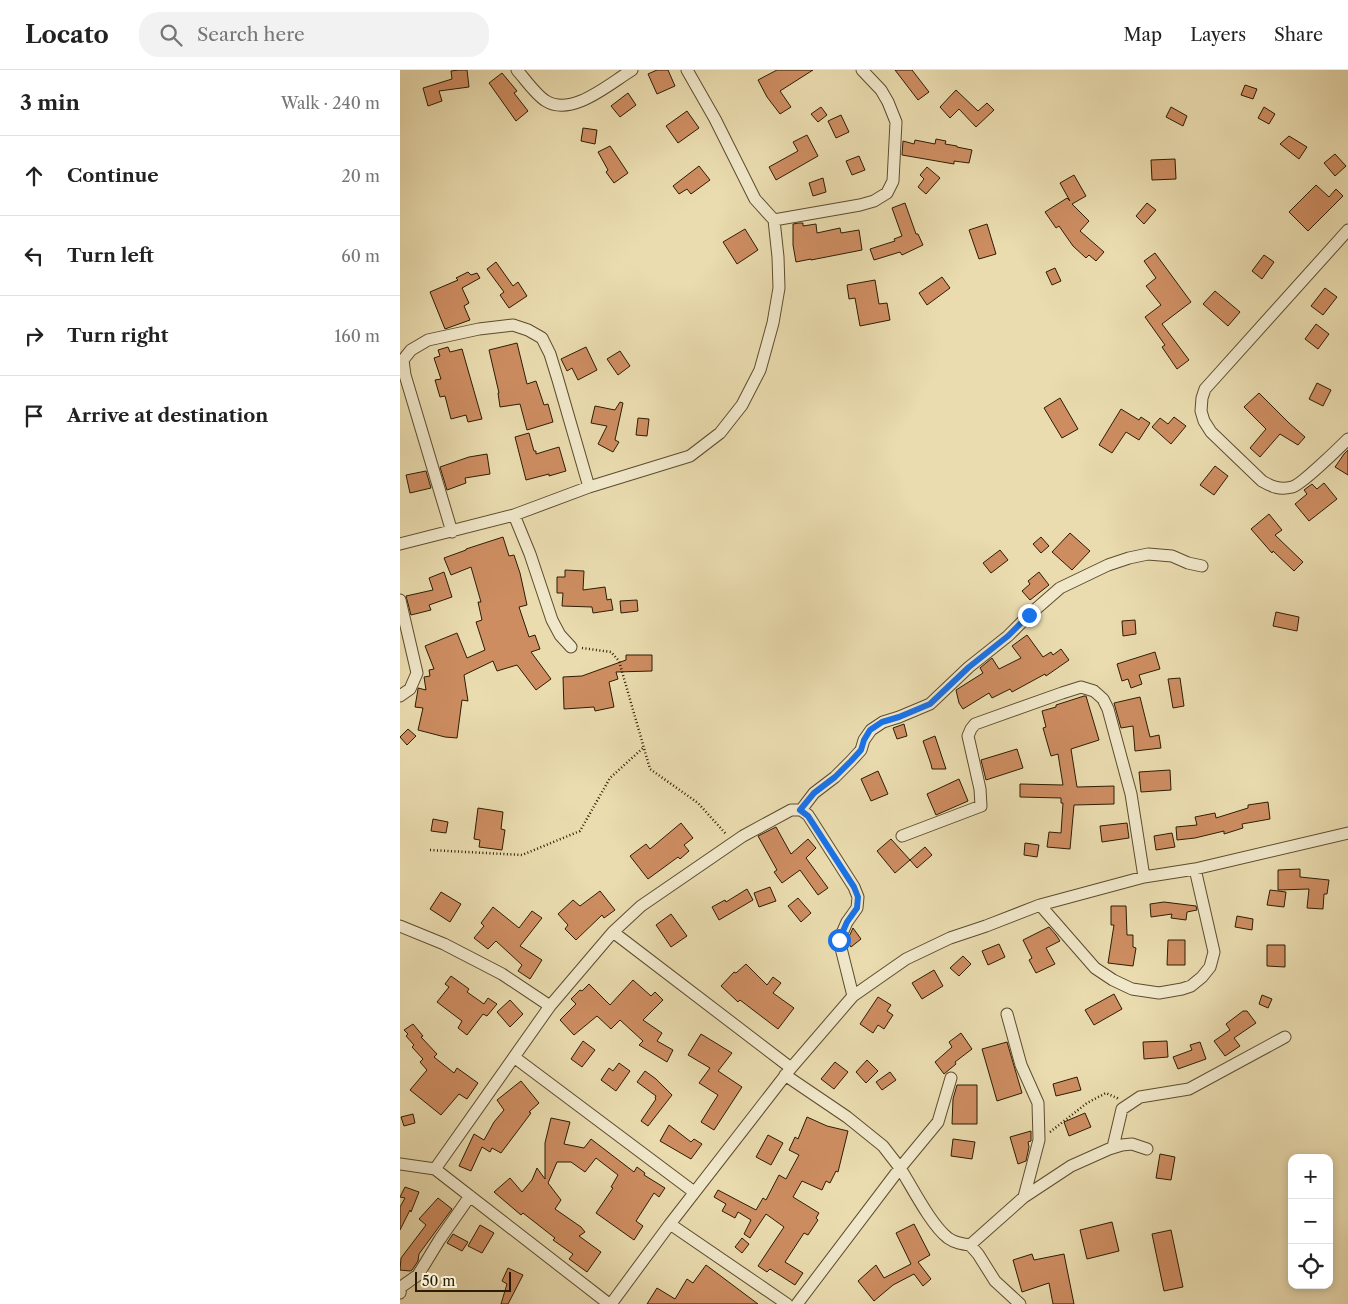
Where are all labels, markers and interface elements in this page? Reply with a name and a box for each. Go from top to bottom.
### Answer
search box [139,12,489,57]
text: Locato [25,20,109,49]
icon: search [157,21,185,49]
text: Search here [197,23,305,46]
text: Map [1124,24,1162,46]
text: Layers [1190,24,1246,46]
text: Share [1274,24,1323,46]
text: 3 min [20,90,80,115]
text: Walk · 240 m [281,93,380,113]
icon: ahead [20,162,48,190]
text: Continue [67,164,159,187]
text: 20 m [341,166,380,186]
icon: left [20,242,48,270]
text: Turn left [67,244,154,267]
text: 60 m [341,246,380,266]
icon: right [20,322,48,350]
text: Turn right [67,324,168,347]
text: 160 m [335,326,380,346]
icon: arrive [20,402,48,430]
text: Arrive at destination [67,404,268,427]
route end [1018,604,1041,627]
route start [828,929,851,952]
map controls [1288,1154,1333,1289]
button: + [1288,1154,1333,1199]
button: − [1288,1199,1333,1244]
button: locate [1288,1244,1333,1289]
scale bar [415,1269,511,1292]
text: 50 m [422,1272,455,1290]

